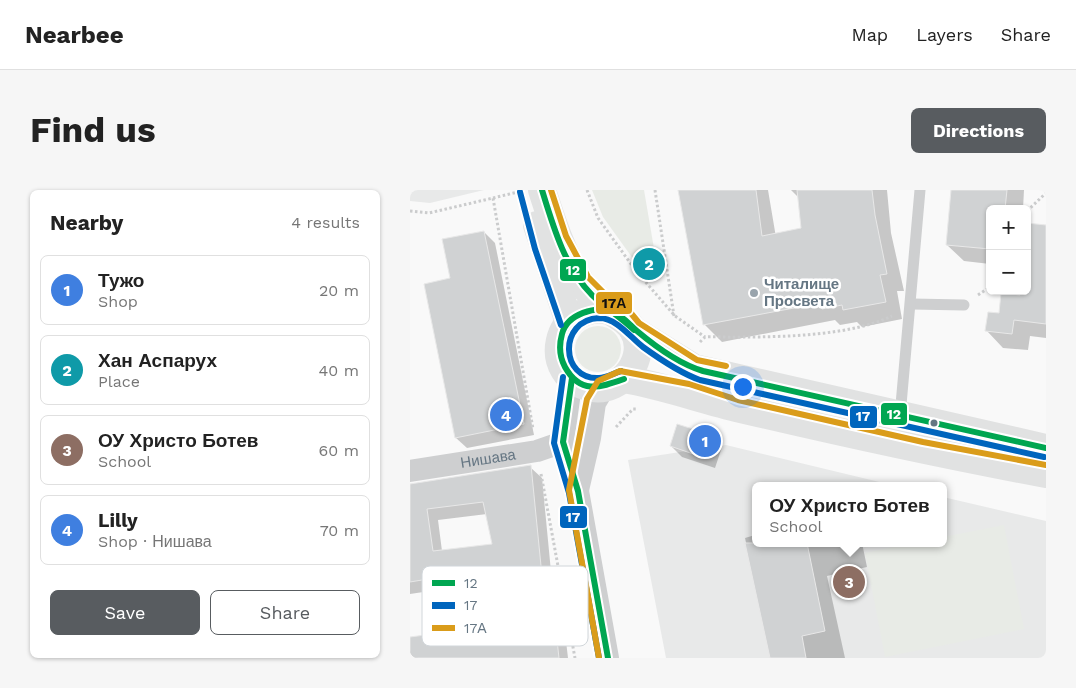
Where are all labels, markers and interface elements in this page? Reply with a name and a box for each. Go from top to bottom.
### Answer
text: Nearbee [25,21,124,49]
text: Map [851,24,888,45]
text: Layers [916,24,973,45]
text: Share [1001,24,1051,45]
button: Directions [911,108,1046,153]
text: Find us [30,109,156,151]
map controls [986,205,1031,295]
button: + [986,205,1031,250]
text: Nearby [50,210,123,235]
text: 4 results [291,213,360,232]
pin: 2 [633,245,665,283]
button: − [986,250,1031,295]
line badge: 12 [559,258,587,282]
text: 12 [566,262,580,278]
text: Тужо [98,269,144,292]
place label: Читалище Просвета [764,275,839,310]
text: 1 [64,281,70,300]
text: 20 m [319,281,359,300]
marker: Читалище Просвета [748,287,760,299]
line badge: 17А [595,291,633,315]
text: Shop [98,292,138,311]
text: 17А [602,295,626,311]
text: Хан Аспарух [98,349,217,372]
text: 2 [62,361,72,380]
text: 40 m [319,361,359,380]
text: Place [98,372,140,391]
your location [730,374,756,400]
pin: 4 [490,396,522,434]
line badge: 12 [880,402,908,426]
line badge: 17 [849,405,878,429]
text: 12 [887,406,901,422]
text: 17 [856,408,871,424]
unlabelled marker [929,418,939,428]
pin: 1 [689,422,721,460]
text: ОУ Христо Ботев [98,429,259,452]
text: 3 [62,441,72,460]
text: 60 m [319,441,359,460]
street label: Нишава [459,445,518,472]
text: School [98,452,151,471]
popup [752,482,947,547]
text: ОУ Христо Ботев [769,494,930,517]
line badge: 17 [559,505,588,529]
text: Lilly [98,509,138,532]
text: 17 [566,509,581,525]
text: School [769,517,822,536]
text: 4 [62,521,72,540]
text: 70 m [320,521,359,540]
text: Shop · Нишава [98,532,212,551]
pin: 3 [833,563,865,601]
legend [422,566,588,646]
text: 12 [464,575,478,591]
button: Save [50,590,200,635]
button: Share [210,590,360,635]
text: 17 [464,597,477,613]
text: 17А [464,620,487,636]

